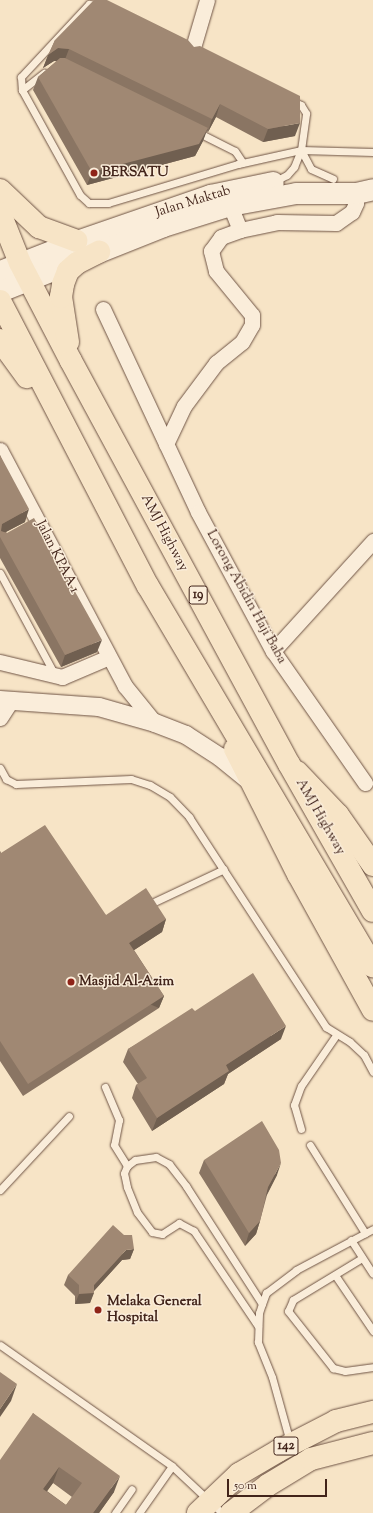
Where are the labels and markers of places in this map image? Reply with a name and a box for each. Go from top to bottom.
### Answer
place label: BERSATU [102,165,168,181]
marker: BERSATU [89,168,99,178]
place label: Masjid Al-Azim [79,974,174,990]
marker: Masjid Al-Azim [66,977,76,987]
place label: Melaka General Hospital [107,1294,202,1326]
marker: Melaka General Hospital [92,1304,104,1316]

